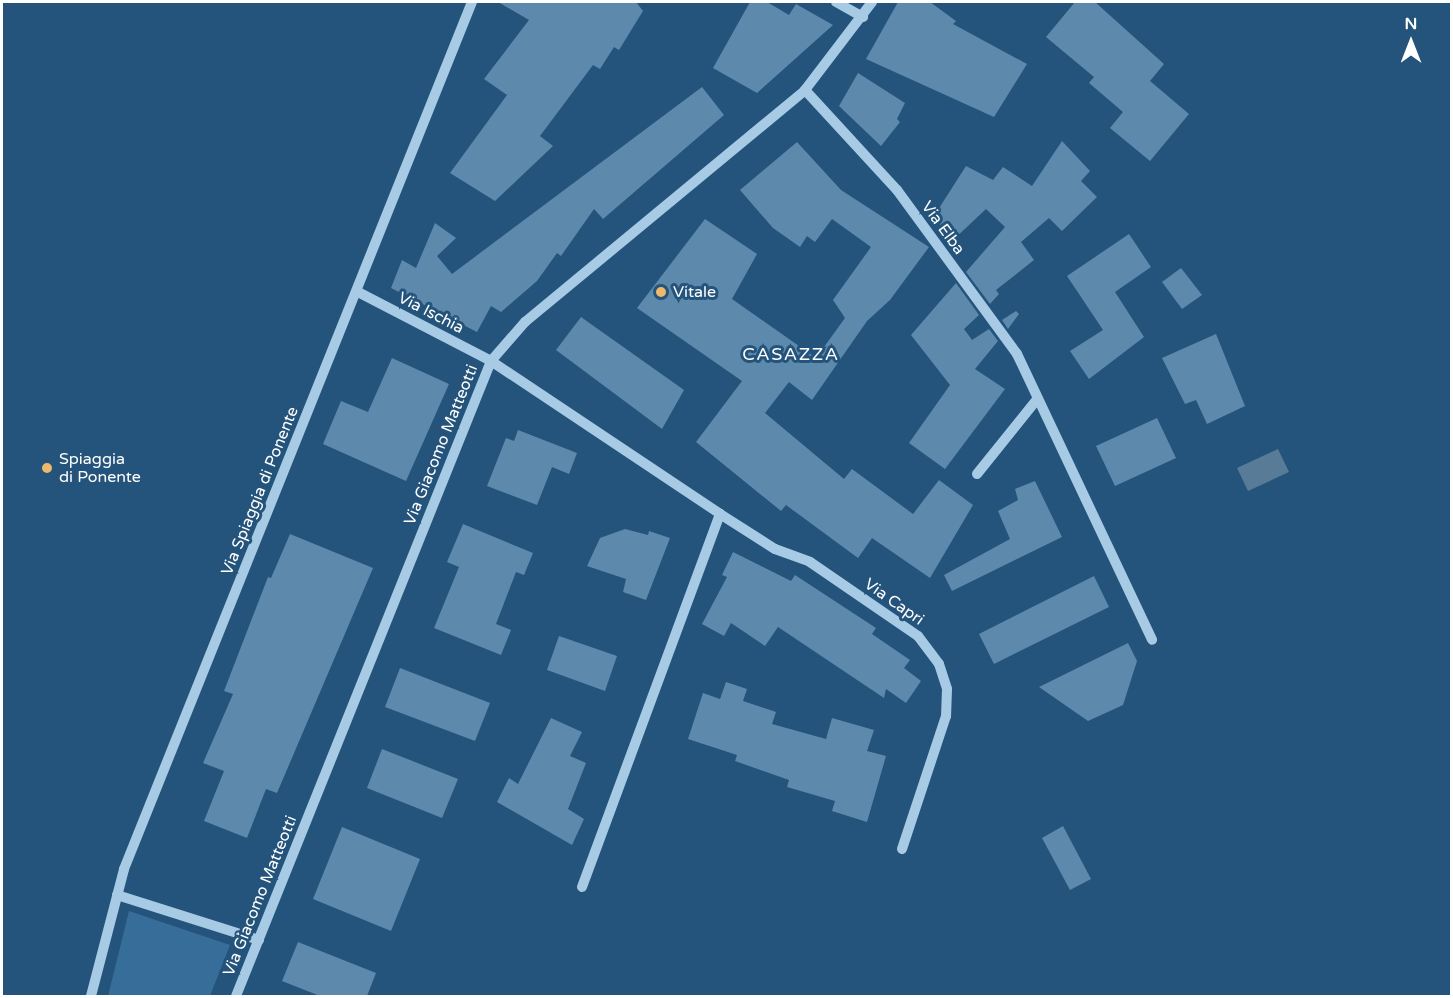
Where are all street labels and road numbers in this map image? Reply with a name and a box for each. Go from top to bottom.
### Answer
street label: Via Elba [917,198,969,258]
street label: Via Ischia [395,288,467,338]
street label: Via Giacomo Matteotti [400,362,482,528]
street label: Via Spiaggia di Ponente [217,404,303,578]
street label: Via Capri [860,575,928,629]
street label: Via Giacomo Matteotti [219,813,301,979]

